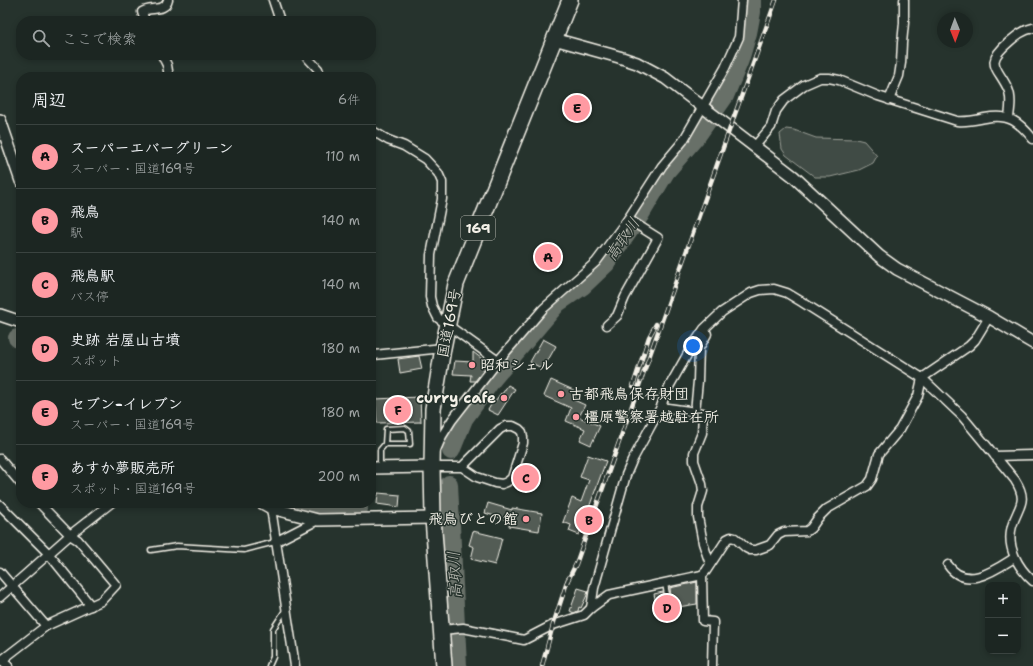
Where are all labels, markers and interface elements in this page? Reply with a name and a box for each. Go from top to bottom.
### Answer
north arrow [937,12,973,48]
search box [16,16,376,60]
icon: search [30,27,52,49]
text: ここで検索 [62,29,137,49]
text: 周辺 [32,89,66,111]
text: 6件 [338,91,360,108]
pin: E [564,93,590,123]
text: スーパーエバーグリーン [70,138,234,158]
text: A [40,148,50,165]
text: 110 m [325,148,360,165]
text: スーパー · 国道169号 [70,160,195,177]
text: 飛鳥 [70,202,100,222]
text: B [41,212,49,229]
text: 140 m [321,212,360,229]
water label: 高取川 [600,214,645,265]
road number: 169 [461,216,495,240]
text: 駅 [70,224,83,241]
pin: A [535,242,561,272]
text: 飛鳥駅 [70,266,115,286]
text: C [41,276,49,293]
text: 140 m [321,276,360,293]
street label: 国道169号 [432,286,466,360]
text: バス停 [70,288,109,305]
text: 史跡 岩屋山古墳 [70,330,180,350]
your location [683,336,703,356]
text: D [40,340,50,357]
text: 180 m [321,340,360,357]
text: スポット [70,352,122,369]
place label: 昭和シェル [480,355,554,375]
marker: 昭和シェル [467,360,477,370]
place label: 古都飛鳥保存財団 [569,384,689,404]
place label: curry cafe [416,388,496,408]
marker: 古都飛鳥保存財団 [556,389,566,399]
marker: curry cafe [499,393,509,403]
text: セブン-イレブン [70,394,183,414]
pin: F [385,395,411,425]
text: E [41,404,49,421]
text: 180 m [321,404,360,421]
place label: 橿原警察署越駐在所 [584,407,719,427]
marker: 橿原警察署越駐在所 [571,412,581,422]
text: スーパー · 国道169号 [70,416,195,433]
text: あすか夢販売所 [70,458,175,478]
pin: C [513,463,539,493]
text: F [41,468,49,485]
text: 200 m [318,468,360,485]
text: スポット · 国道169号 [70,480,196,497]
pin: B [576,505,602,535]
place label: 飛鳥びとの館 [428,509,518,529]
marker: 飛鳥びとの館 [521,514,531,524]
water label: 高取川 [443,550,466,599]
map controls [985,582,1021,654]
button: + [985,582,1021,618]
pin: D [654,593,680,623]
button: − [985,618,1021,654]

